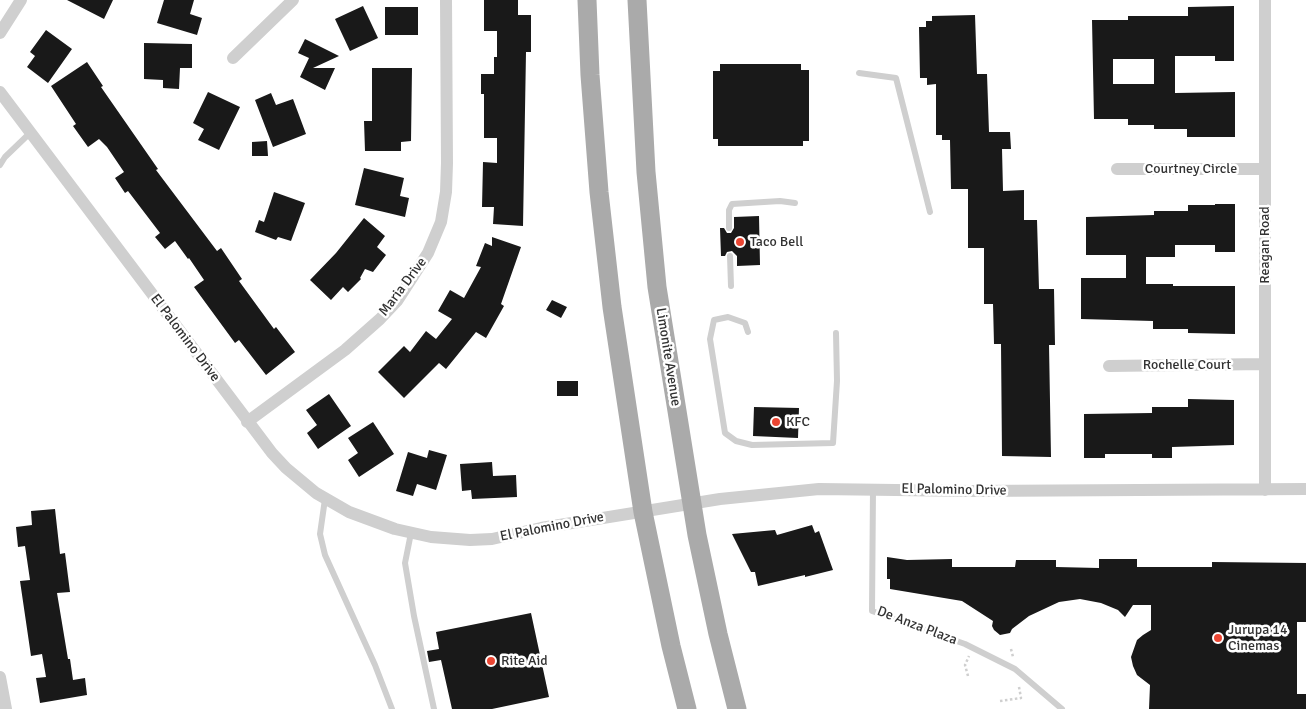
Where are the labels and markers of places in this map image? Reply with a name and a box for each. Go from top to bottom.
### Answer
place label: Taco Bell [750,234,803,250]
marker: Taco Bell [734,236,746,248]
place label: KFC [786,414,810,430]
marker: KFC [770,416,782,428]
place label: Jurupa 14 Cinemas [1228,622,1287,654]
marker: Jurupa 14 Cinemas [1212,632,1224,644]
place label: Rite Aid [501,653,548,669]
marker: Rite Aid [485,655,497,667]

